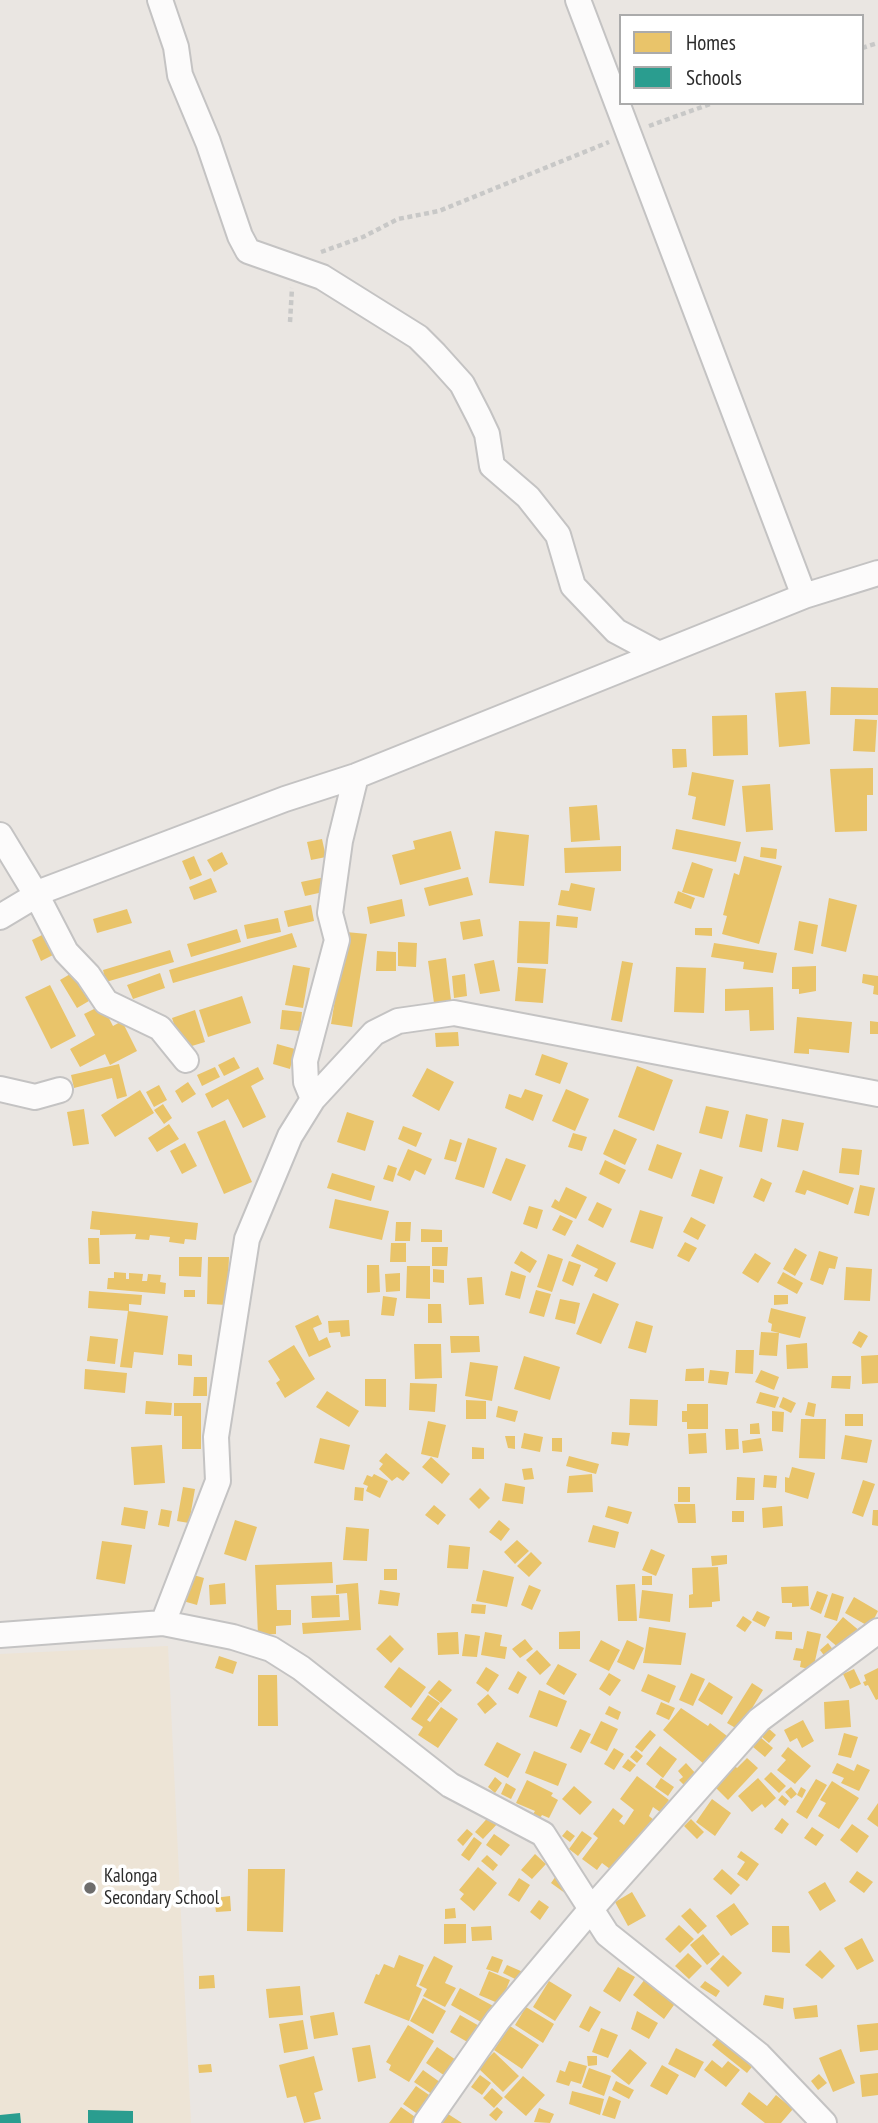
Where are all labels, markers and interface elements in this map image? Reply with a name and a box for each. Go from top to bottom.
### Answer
legend [619,14,864,105]
text: Homes [686,29,736,56]
text: Schools [686,64,742,91]
place label: Kalonga Secondary School [104,1866,219,1910]
marker: Kalonga Secondary School [82,1880,98,1896]

